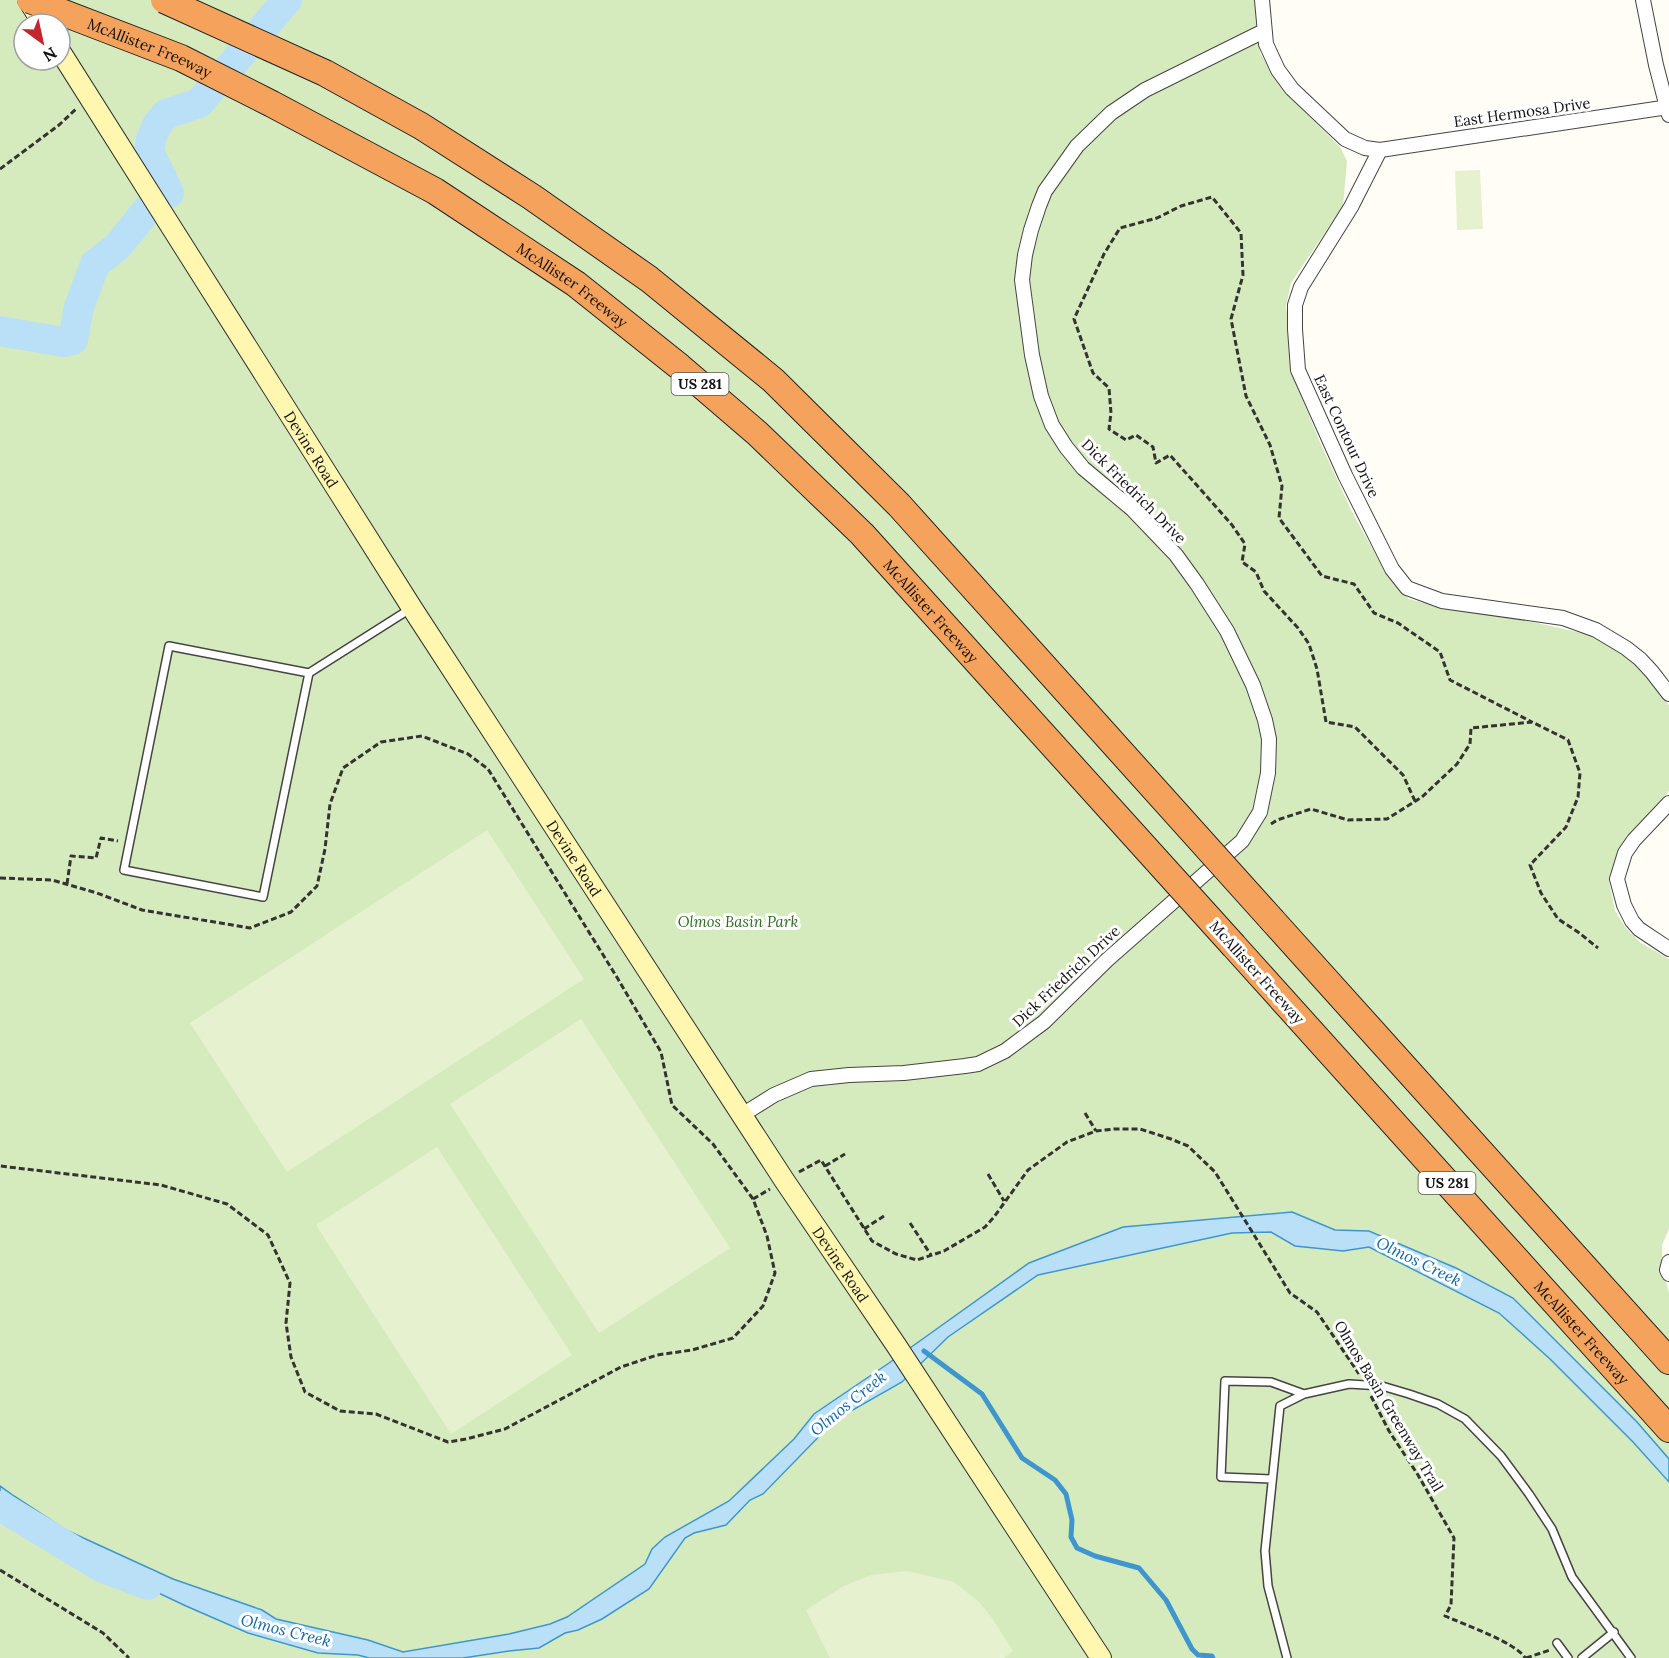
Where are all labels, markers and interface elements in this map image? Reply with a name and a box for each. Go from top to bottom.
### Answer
north arrow [12,12,72,72]
street label: McAllister Freeway [85,14,215,82]
text: N [40,43,61,66]
street label: East Hermosa Drive [1452,93,1592,131]
street label: McAllister Freeway [513,238,632,331]
street label: East Contour Drive [1310,371,1384,501]
road number: US 281 [672,373,728,395]
street label: Devine Road [280,407,343,491]
street label: Dick Friedrich Drive [1078,435,1190,547]
street label: McAllister Freeway [880,555,983,666]
street label: Devine Road [543,816,606,900]
park label: Olmos Basin Park [678,912,799,931]
street label: McAllister Freeway [1206,916,1309,1028]
street label: Dick Friedrich Drive [1008,921,1124,1031]
road number: US 281 [1418,1172,1476,1194]
street label: Devine Road [809,1223,873,1306]
water label: Olmos Creek [1373,1232,1465,1290]
street label: McAllister Freeway [1530,1277,1634,1388]
street label: Olmos Basin Greenway Trail [1330,1317,1448,1495]
water label: Olmos Creek [806,1366,890,1440]
water label: Olmos Creek [239,1609,333,1651]

